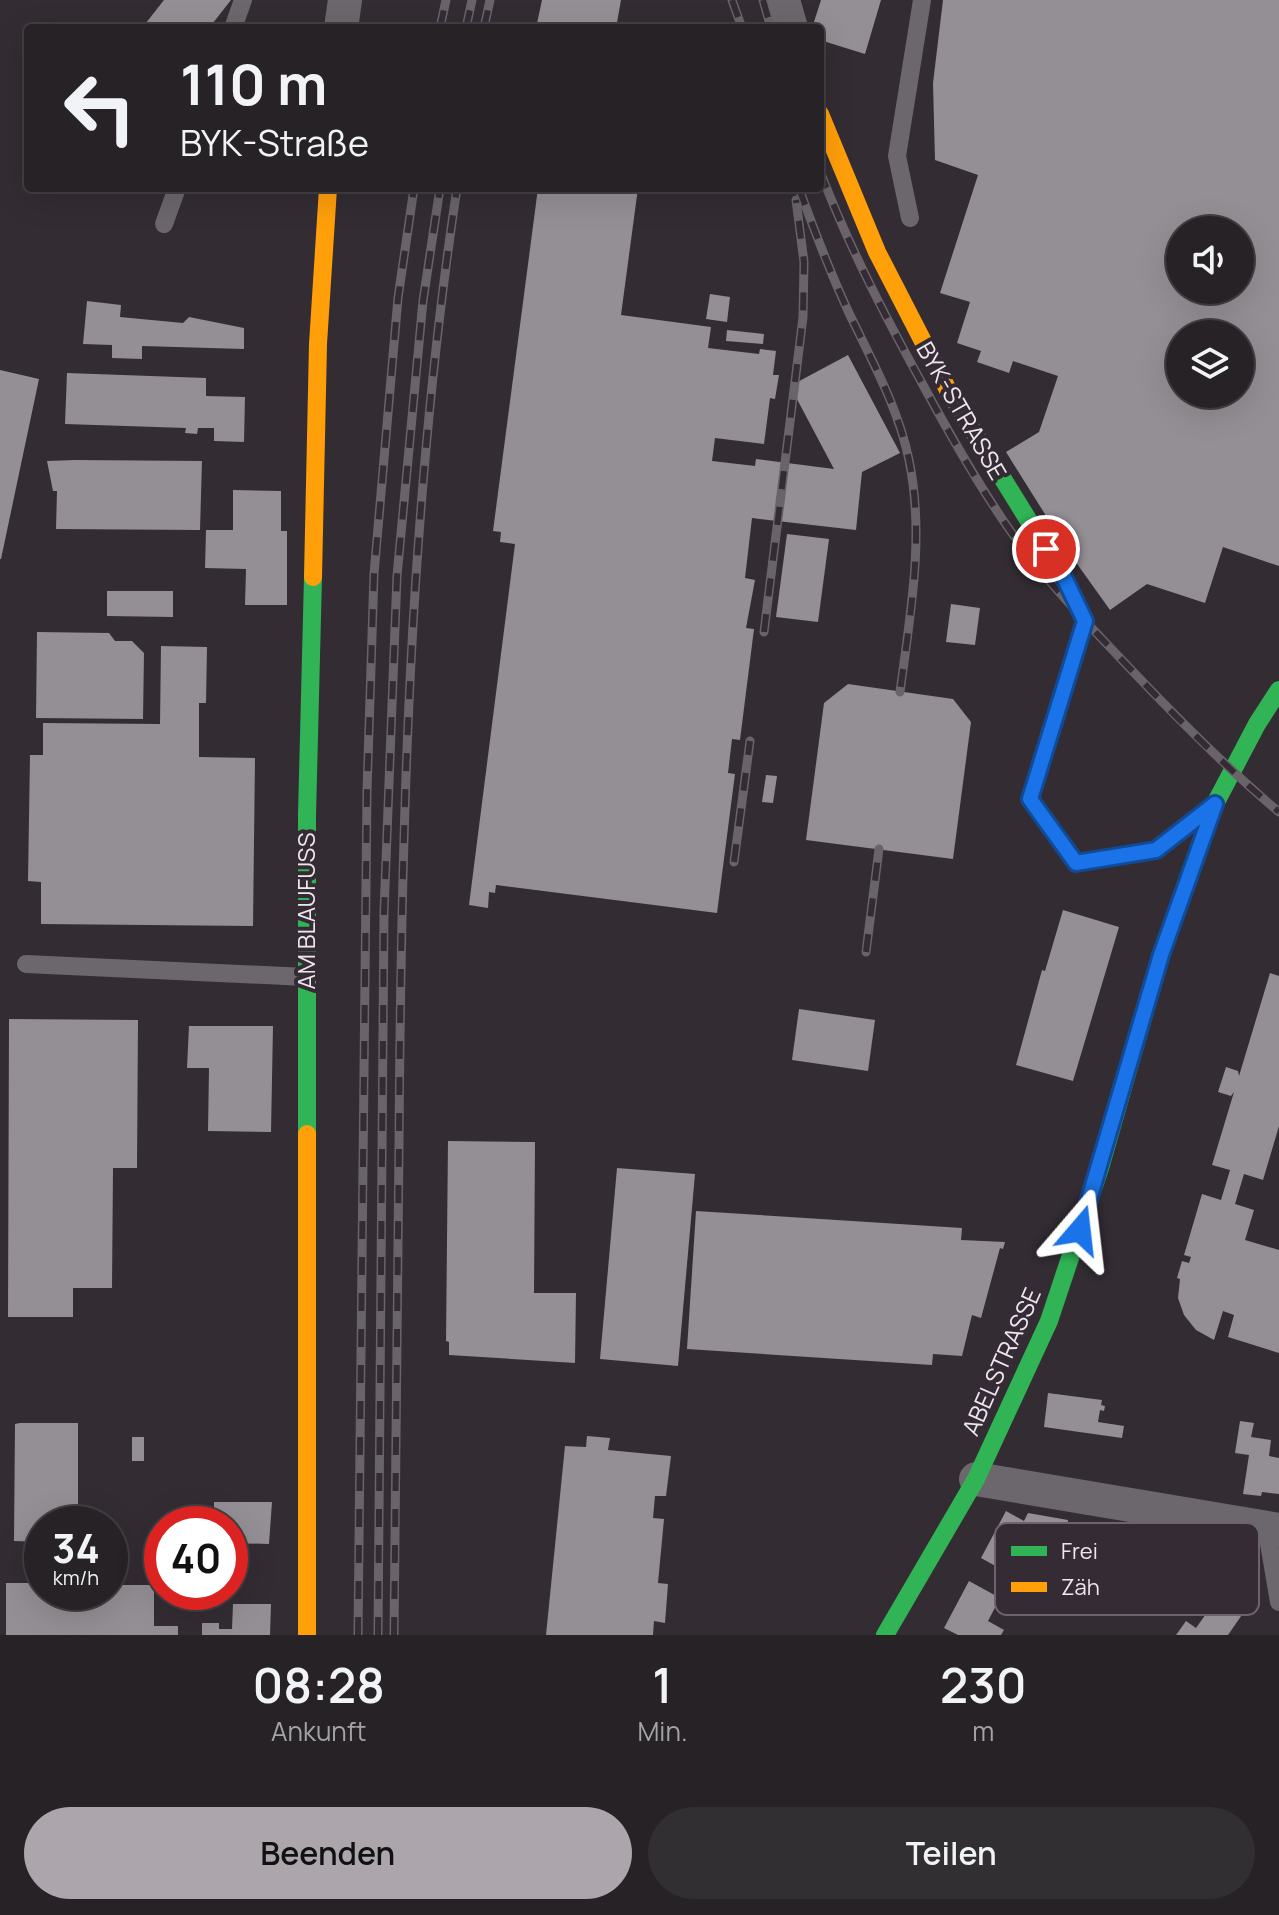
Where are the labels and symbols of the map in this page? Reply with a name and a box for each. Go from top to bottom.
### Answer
street label: BYK-STRASSE [909,335,1015,485]
pin [1012,515,1080,583]
street label: AM BLAUFUSS [289,833,322,989]
position arrow [1038,1188,1122,1272]
street label: ABELSTRASSE [953,1282,1048,1440]
speed limit sign: 40 [144,1506,248,1610]
legend [995,1523,1259,1615]
text: Frei [1061,1536,1098,1566]
text: Zäh [1061,1572,1100,1602]

